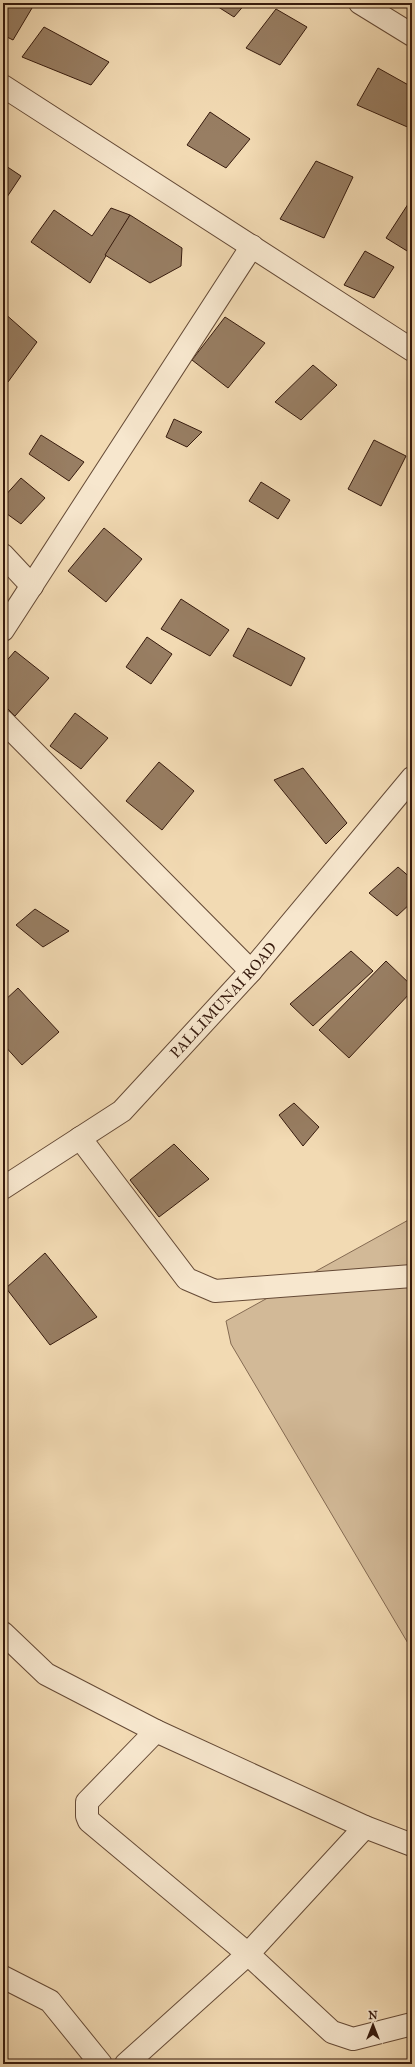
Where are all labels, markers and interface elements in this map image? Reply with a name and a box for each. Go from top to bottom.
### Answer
street label: PALLIMUNAI ROAD [166,938,280,1062]
north arrow [353,2005,393,2045]
text: N [368,2009,378,2022]

